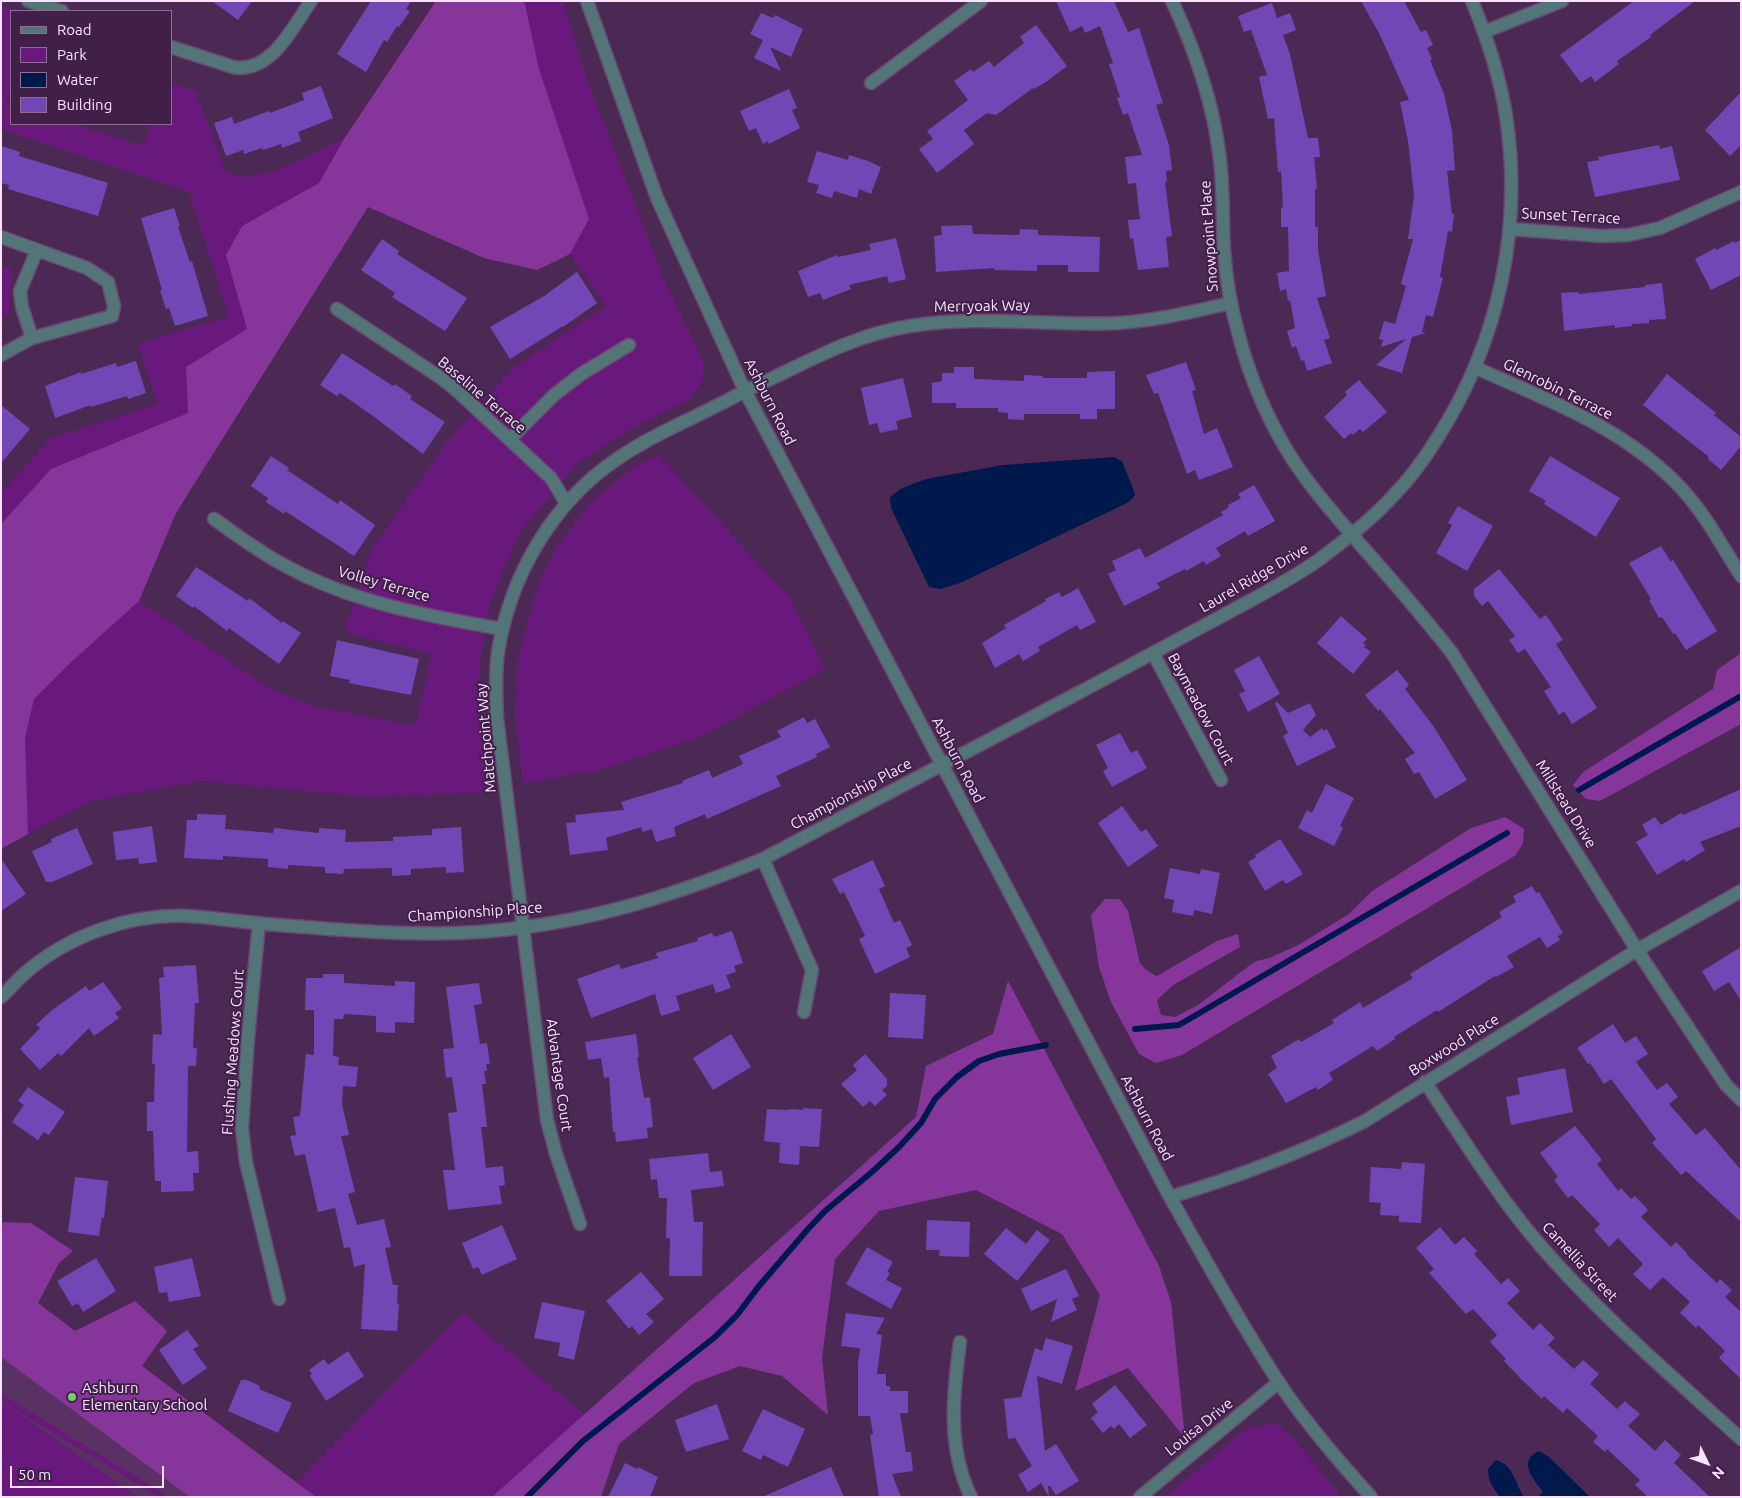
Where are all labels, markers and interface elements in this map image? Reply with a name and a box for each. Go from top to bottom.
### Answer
legend [10,10,172,125]
text: Road [57,21,92,38]
text: Park [57,46,87,63]
text: Water [57,71,98,88]
text: Building [57,96,112,113]
street label: Snowpoint Place [1196,180,1222,292]
street label: Sunset Terrace [1521,204,1621,228]
street label: Merryoak Way [934,296,1030,316]
street label: Baseline Terrace [434,353,530,437]
street label: Glenrobin Terrace [1500,355,1616,423]
street label: Ashburn Road [741,356,799,448]
street label: Laurel Ridge Drive [1196,540,1312,616]
street label: Volley Terrace [336,562,432,606]
street label: Baymeadow Court [1164,650,1238,768]
street label: Matchpoint Way [472,683,500,793]
street label: Ashburn Road [928,714,988,806]
street label: Championship Place [787,754,915,834]
street label: Millstead Drive [1532,757,1600,851]
street label: Championship Place [407,898,543,926]
street label: Flushing Meadows Court [218,969,248,1135]
street label: Boxwood Place [1406,1010,1502,1080]
street label: Advantage Court [542,1017,576,1133]
street label: Ashburn Road [1117,1072,1177,1164]
street label: Camellia Street [1538,1218,1622,1306]
place label: Ashburn Elementary School [82,1379,208,1414]
marker: Ashburn Elementary School [66,1391,78,1403]
street label: Louisa Drive [1162,1394,1236,1460]
north arrow [1682,1438,1732,1488]
scale bar [12,1456,166,1488]
text: N [1709,1464,1728,1482]
text: 50 m [18,1466,51,1483]

